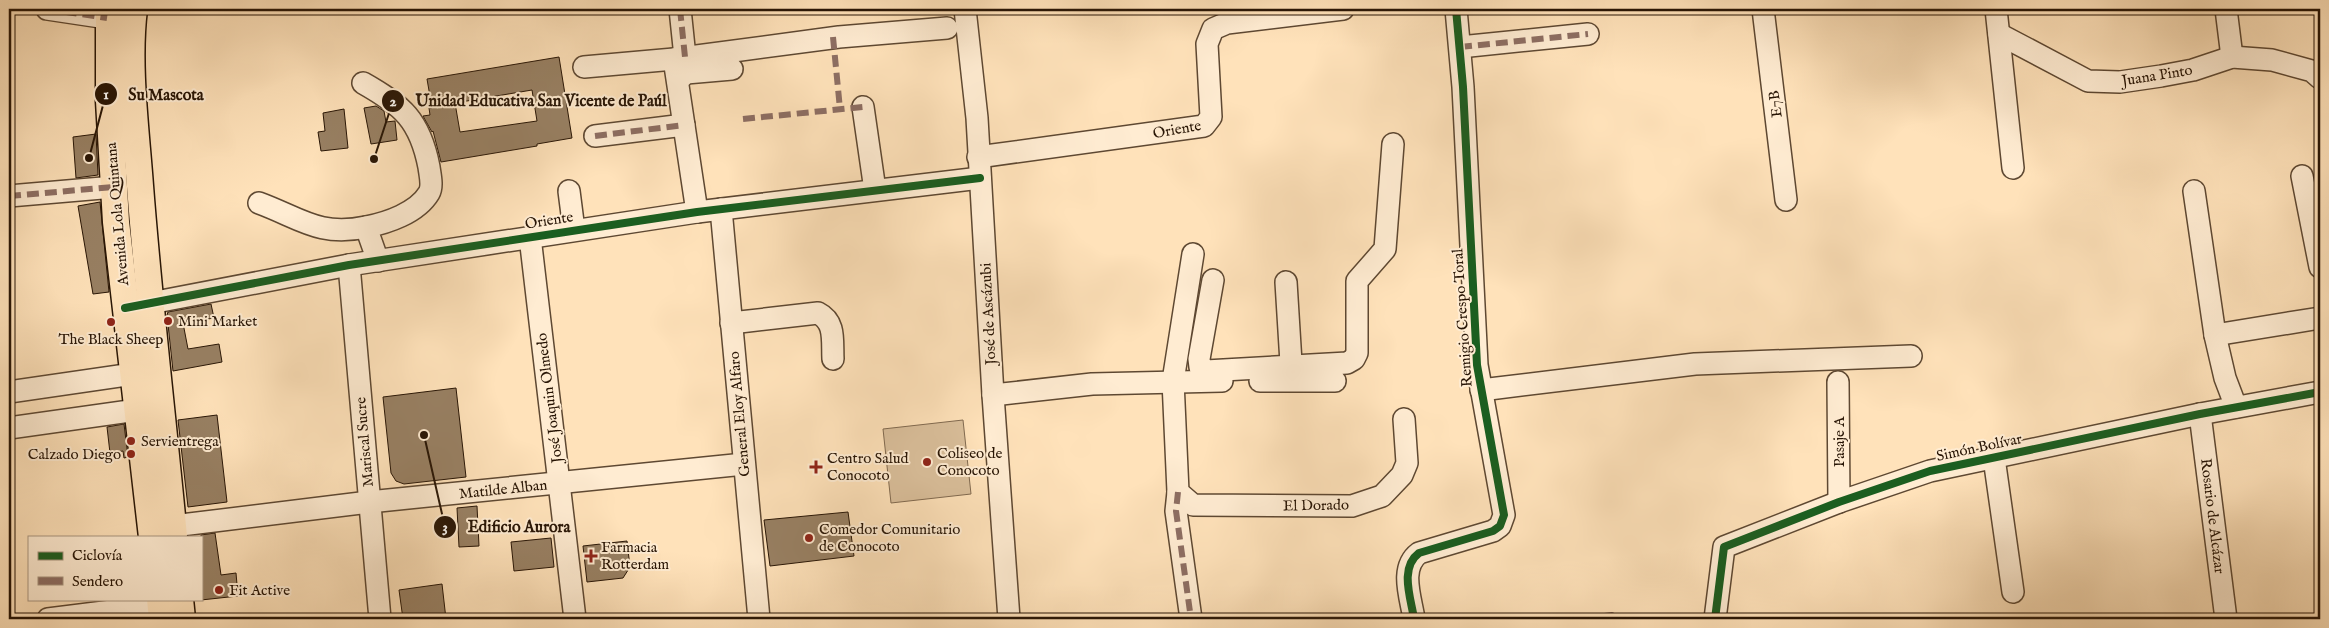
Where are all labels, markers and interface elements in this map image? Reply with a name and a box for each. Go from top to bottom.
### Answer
street label: Juana Pinto [2118,61,2194,91]
callout: Su Mascota [94,78,214,109]
text: 1 [103,85,109,104]
callout: Unidad Educativa San Vicente de Paúl [381,85,677,116]
text: Su Mascota [128,86,205,106]
street label: E7B [1764,89,1787,119]
text: 2 [389,92,397,111]
text: Unidad Educativa San Vicente de Paúl [414,92,667,112]
street label: Oriente [1151,116,1203,143]
street label: Avenida Lola Quintana [102,141,133,287]
street label: Oriente [524,207,575,234]
street label: Remigio Crespo Toral [1448,247,1477,388]
street label: José de Ascázubi [976,262,1001,368]
place label: Mini Market [178,312,257,331]
marker: Mini Market [162,315,174,327]
marker: The Black Sheep [105,316,117,328]
place label: The Black Sheep [59,330,163,349]
street label: José Joaquin Olmedo [532,332,567,466]
street label: General Eloy Alfaro [725,350,754,477]
street label: Mariscal Sucre [351,396,378,488]
street label: Pasaje A [1830,416,1849,467]
street label: Simón Bolívar [1935,429,2024,466]
place label: Servientrega [141,432,219,451]
marker: Servientrega [125,435,137,447]
place label: Coliseo de Conocoto [937,444,1002,480]
place label: Calzado Diego [28,445,121,464]
marker: Calzado Diego [125,448,137,460]
place label: Centro Salud Conocoto [827,449,910,485]
marker: Coliseo de Conocoto [921,456,933,468]
street label: Rosario de Alcázar [2196,457,2229,575]
marker: Centro Salud Conocoto [809,460,823,474]
street label: Matilde Alban [458,475,548,504]
street label: El Dorado [1283,495,1349,516]
callout: Edificio Aurora [432,511,580,542]
text: 3 [442,518,448,537]
text: Edificio Aurora [468,518,571,538]
place label: Comedor Comunitario de Conocoto [819,520,960,556]
marker: Comedor Comunitario de Conocoto [803,532,815,544]
legend [28,536,202,600]
place label: Farmacia Rotterdam [601,538,670,574]
text: Ciclovía [72,546,123,565]
marker: Farmacia Rotterdam [585,550,597,562]
text: Sendero [72,572,123,591]
place label: Fit Active [229,581,290,600]
marker: Fit Active [213,584,225,596]

